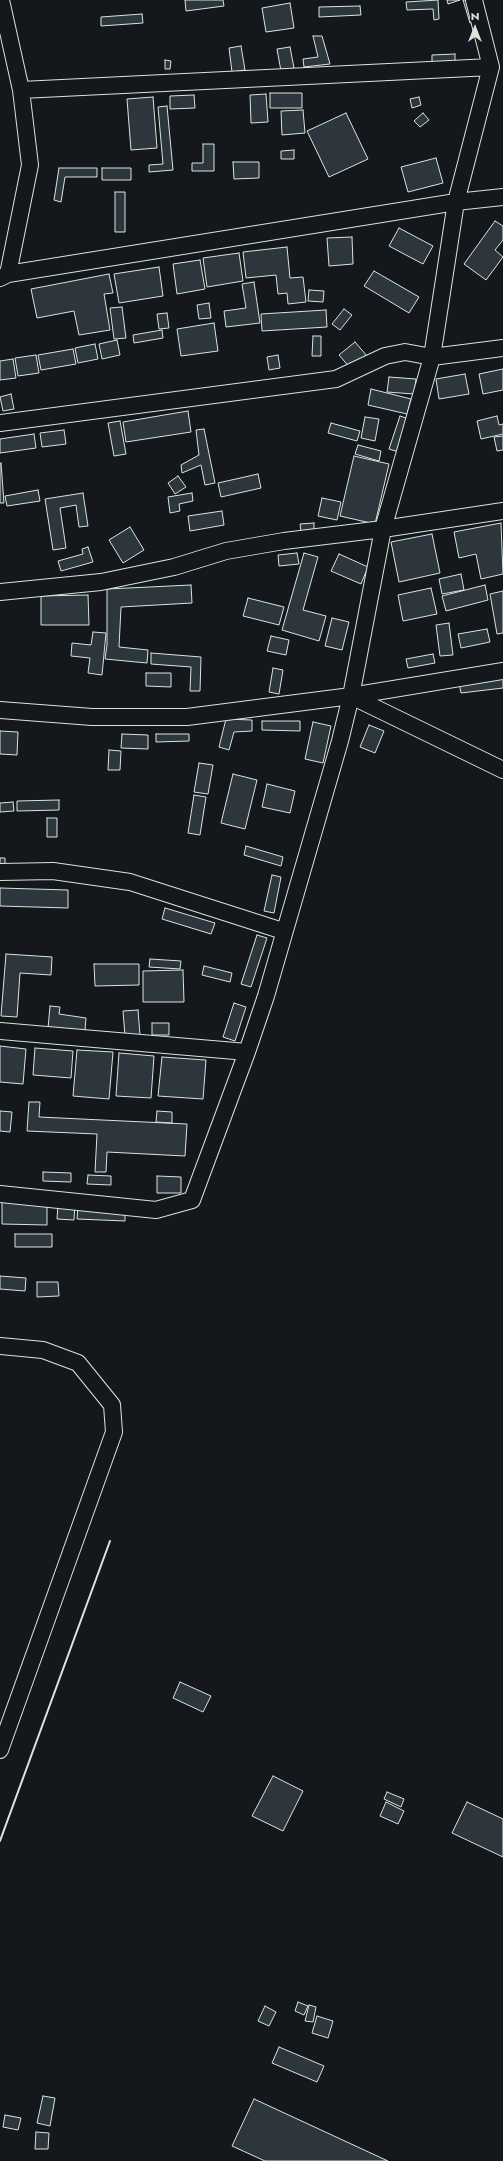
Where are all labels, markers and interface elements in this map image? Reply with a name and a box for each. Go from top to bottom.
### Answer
north arrow [455,8,495,48]
text: N [471,8,479,24]

